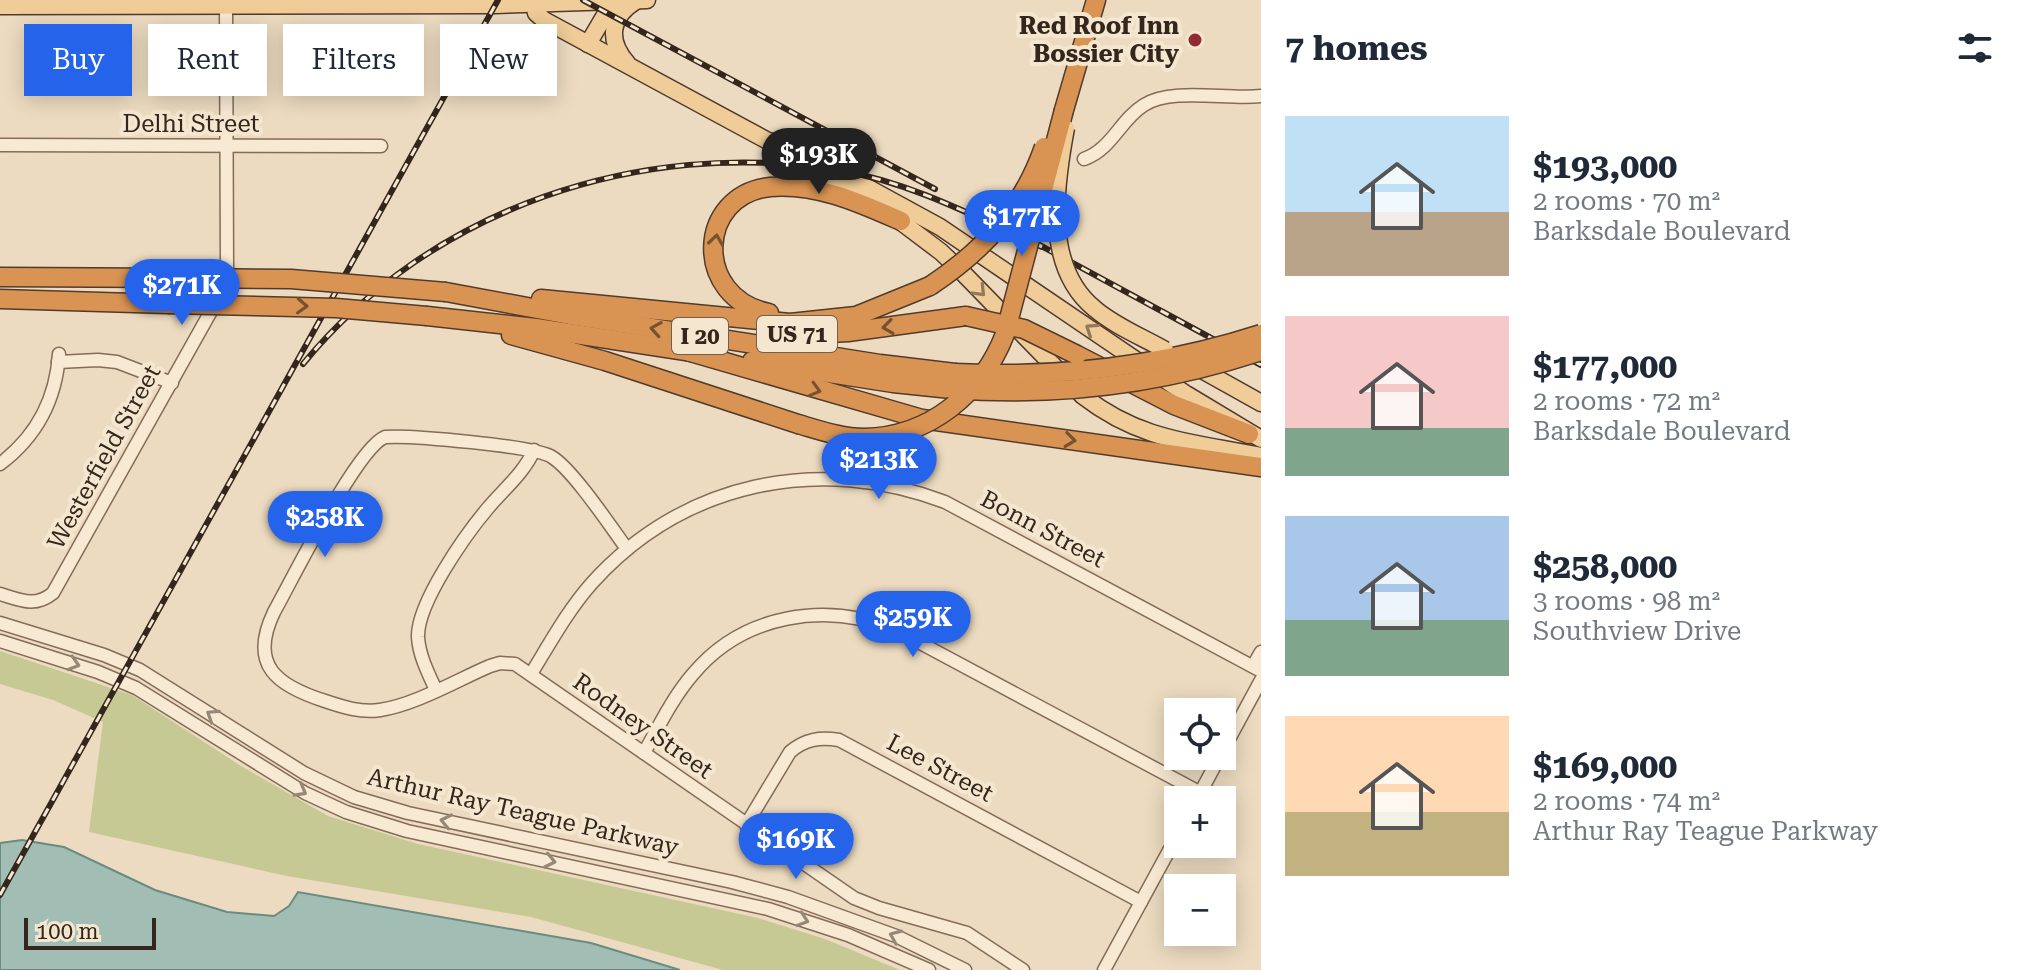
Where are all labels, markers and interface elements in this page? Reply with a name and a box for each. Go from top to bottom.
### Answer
place label: Red Roof Inn Bossier City [1019,12,1179,68]
chip: Buy [24,24,132,96]
chip: Rent [148,24,267,96]
chip: Filters [283,24,424,96]
chip: New [440,24,557,96]
icon: filters [1953,26,1997,70]
text: 7 homes [1285,28,1428,68]
marker: Red Roof Inn Bossier City [1186,31,1204,49]
street label: Delhi Street [122,110,260,138]
pin: $193K [763,128,875,196]
text: $193K [780,139,858,169]
text: $193,000 [1533,146,1677,186]
icon: home [1349,148,1445,244]
text: 2 rooms · 70 m² [1533,186,1720,216]
pin: $177K [966,190,1078,258]
text: $177K [983,201,1061,231]
text: Barksdale Boulevard [1533,216,1791,246]
one-way arrow [707,233,724,246]
pin: $271K [126,259,238,327]
text: $271K [143,270,221,300]
one-way arrow [971,282,986,296]
one-way arrow [296,298,309,315]
road number: US 71 [757,316,837,352]
road number: I 20 [672,318,728,354]
one-way arrow [882,318,895,335]
one-way arrow [649,321,663,338]
one-way arrow [1085,324,1100,339]
text: $177,000 [1533,346,1677,386]
icon: home [1349,348,1445,444]
street label: Westerfield Street [42,360,166,554]
one-way arrow [808,380,822,397]
text: 2 rooms · 72 m² [1533,386,1720,416]
text: Barksdale Boulevard [1533,416,1791,446]
one-way arrow [1063,431,1076,448]
pin: $213K [823,433,935,501]
text: $213K [840,444,918,474]
street label: Bonn Street [976,485,1110,573]
pin: $258K [269,491,381,559]
text: $258K [286,502,364,532]
text: $258,000 [1533,546,1677,586]
icon: home [1349,548,1445,644]
text: 3 rooms · 98 m² [1533,586,1720,616]
pin: $259K [857,591,969,659]
text: $259K [874,602,952,632]
text: Southview Drive [1533,616,1741,646]
one-way arrow [67,655,81,671]
street label: Rodney Street [568,668,718,785]
map controls [1164,698,1236,946]
button: locate [1164,698,1236,770]
one-way arrow [206,709,221,724]
street label: Lee Street [882,728,998,808]
text: $169,000 [1533,746,1677,786]
icon: home [1349,748,1445,844]
street label: Arthur Ray Teague Parkway [365,763,682,862]
one-way arrow [292,781,307,796]
button: + [1164,786,1236,858]
text: 2 rooms · 74 m² [1533,786,1720,816]
one-way arrow [440,813,454,830]
pin: $169K [740,813,852,881]
text: Arthur Ray Teague Parkway [1533,816,1878,846]
text: $169K [757,824,835,854]
one-way arrow [542,852,556,869]
button: − [1164,874,1236,946]
one-way arrow [795,910,809,926]
scale bar [24,914,156,950]
text: 100 m [36,919,99,944]
one-way arrow [889,930,903,946]

